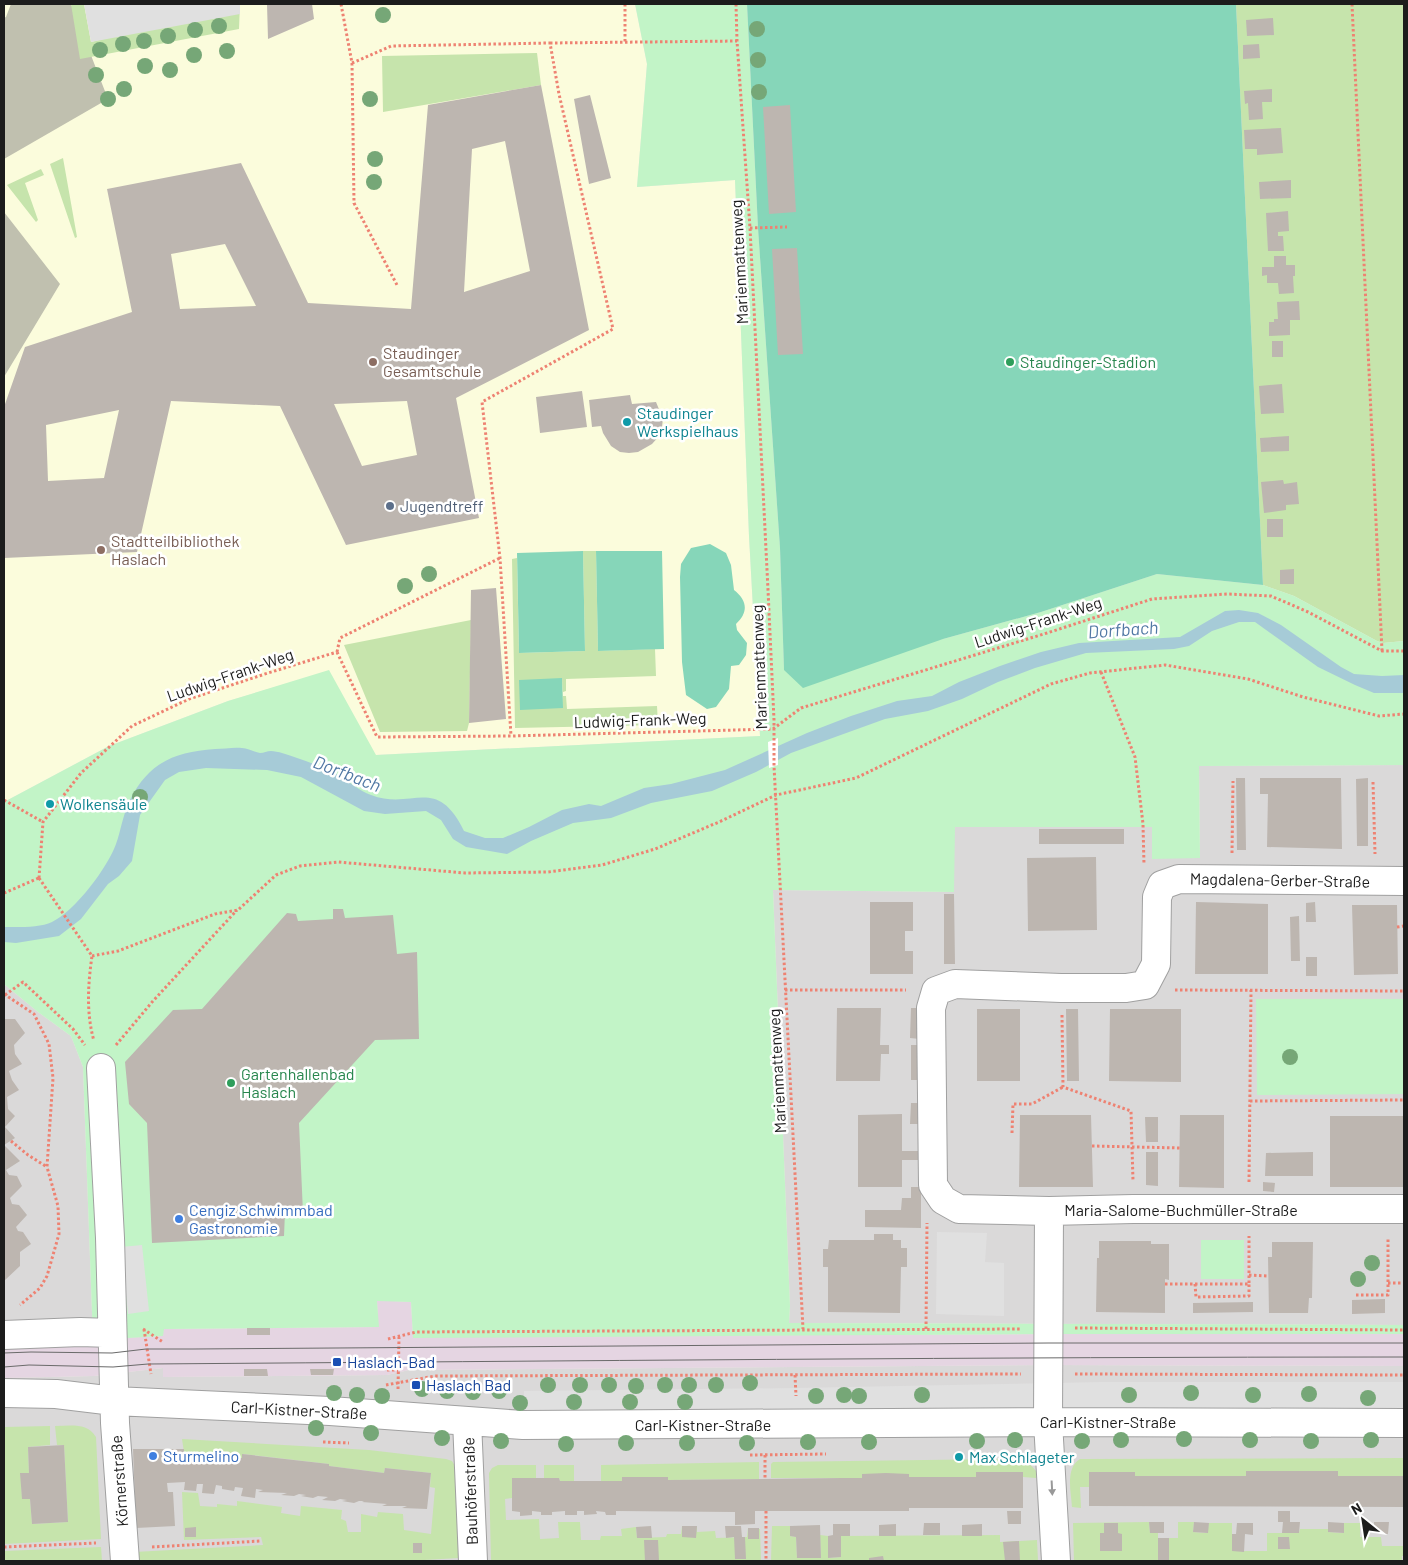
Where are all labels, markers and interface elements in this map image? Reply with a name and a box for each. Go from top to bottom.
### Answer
street label: Marienmattenweg [726,199,751,325]
place label: Staudinger Gesamtschule [383,343,482,380]
place label: Staudinger-Stadion [1020,352,1156,371]
marker: Staudinger Gesamtschule [367,356,379,368]
marker: Staudinger-Stadion [1004,356,1016,368]
place label: Staudinger Werkspielhaus [637,403,738,440]
marker: Staudinger Werkspielhaus [621,416,633,428]
place label: Jugendtreff [400,496,484,515]
marker: Jugendtreff [384,500,396,512]
place label: Stadtteilbibliothek Haslach [111,531,240,568]
marker: Stadtteilbibliothek Haslach [95,544,107,556]
street label: Ludwig-Frank-Weg [972,592,1104,651]
street label: Marienmattenweg [747,604,770,730]
water label: Dorfbach [1087,616,1159,642]
street label: Ludwig-Frank-Weg [164,644,296,705]
street label: Ludwig-Frank-Weg [573,708,707,731]
water label: Dorfbach [310,750,384,796]
place label: Wolkensäule [60,794,147,813]
marker: Wolkensäule [44,798,56,810]
street label: Magdalena-Gerber-Straße [1190,868,1370,891]
street label: Marienmattenweg [764,1008,789,1134]
place label: Gartenhallenbad Haslach [241,1064,355,1101]
marker: Gartenhallenbad Haslach [225,1077,237,1089]
place label: Cengiz Schwimmbad Gastronomie [189,1200,333,1237]
street label: Maria-Salome-Buchmüller-Straße [1064,1200,1298,1219]
marker: Cengiz Schwimmbad Gastronomie [173,1213,185,1225]
place label: Haslach-Bad [347,1352,435,1371]
marker: Haslach-Bad [331,1356,343,1368]
place label: Haslach Bad [426,1375,511,1394]
marker: Haslach Bad [410,1379,422,1391]
street label: Carl-Kistner-Straße [230,1396,368,1423]
street label: Carl-Kistner-Straße [1040,1412,1176,1431]
street label: Carl-Kistner-Straße [635,1415,771,1434]
street label: Körnerstraße [106,1435,131,1527]
street label: Bauhöferstraße [458,1437,481,1545]
place label: Sturmelino [163,1446,239,1465]
place label: Max Schlageter [969,1447,1075,1466]
marker: Sturmelino [147,1450,159,1462]
marker: Max Schlageter [953,1451,965,1463]
one-way arrow [1048,1480,1056,1496]
north arrow [1338,1495,1388,1545]
text: N [1348,1499,1365,1518]

